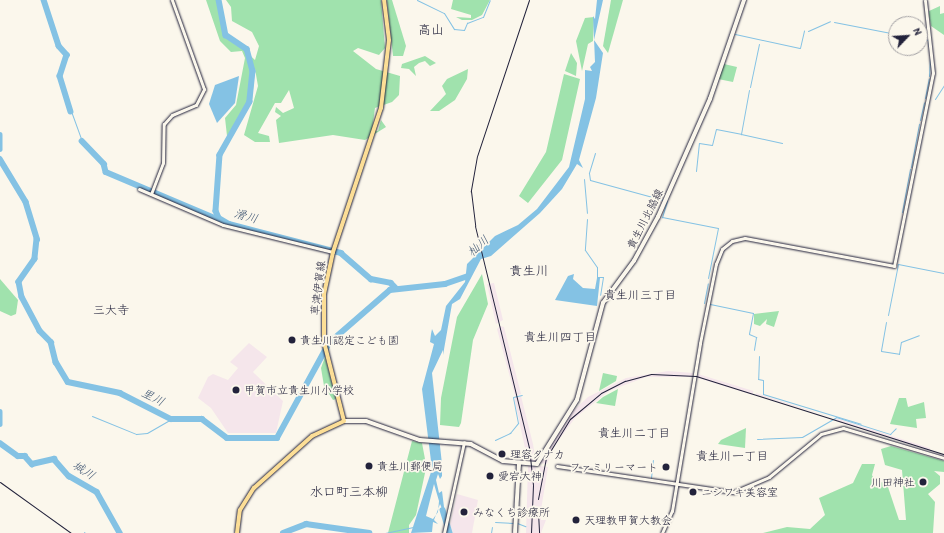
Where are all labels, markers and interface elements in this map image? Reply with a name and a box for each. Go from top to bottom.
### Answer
north arrow [888,16,928,56]
district label: 高山 [418,21,444,37]
text: N [910,26,926,37]
street label: 貴生川北脇線 [624,187,666,251]
water label: 滑川 [233,206,259,226]
water label: 杣川 [464,233,492,259]
street label: 草津伊賀線 [308,260,328,316]
district label: 貴生川 [510,262,548,278]
district label: 貴生川三丁目 [604,288,676,302]
district label: 三大寺 [93,303,129,317]
district label: 貴生川四丁目 [524,330,596,344]
place label: 貴生川認定こども園 [300,333,399,347]
marker: 貴生川認定こども園 [287,335,297,345]
place label: 甲賀市立貴生川小学校 [244,383,354,397]
water label: 里川 [139,385,167,409]
marker: 甲賀市立貴生川小学校 [231,385,241,395]
district label: 貴生川二丁目 [598,426,670,440]
place label: 理容タナカ [510,447,565,461]
marker: 理容タナカ [497,449,507,459]
district label: 貴生川一丁目 [696,449,768,463]
water label: 城川 [70,457,98,483]
place label: 貴生川郵便局 [377,459,443,473]
place label: ファミリーマート [570,460,658,474]
marker: 貴生川郵便局 [364,461,374,471]
marker: ファミリーマート [661,462,671,472]
place label: 愛宕大神 [498,469,542,483]
marker: 愛宕大神 [485,471,495,481]
place label: 川田神社 [871,475,915,489]
marker: 川田神社 [918,477,928,487]
district label: 水口町三本柳 [310,483,388,499]
place label: ニシワキ美容室 [701,485,778,499]
marker: ニシワキ美容室 [688,487,698,497]
place label: みなくち診療所 [473,505,550,519]
marker: みなくち診療所 [458,506,470,518]
place label: 天理教甲賀大教会 [584,513,672,527]
marker: 天理教甲賀大教会 [571,515,581,525]

